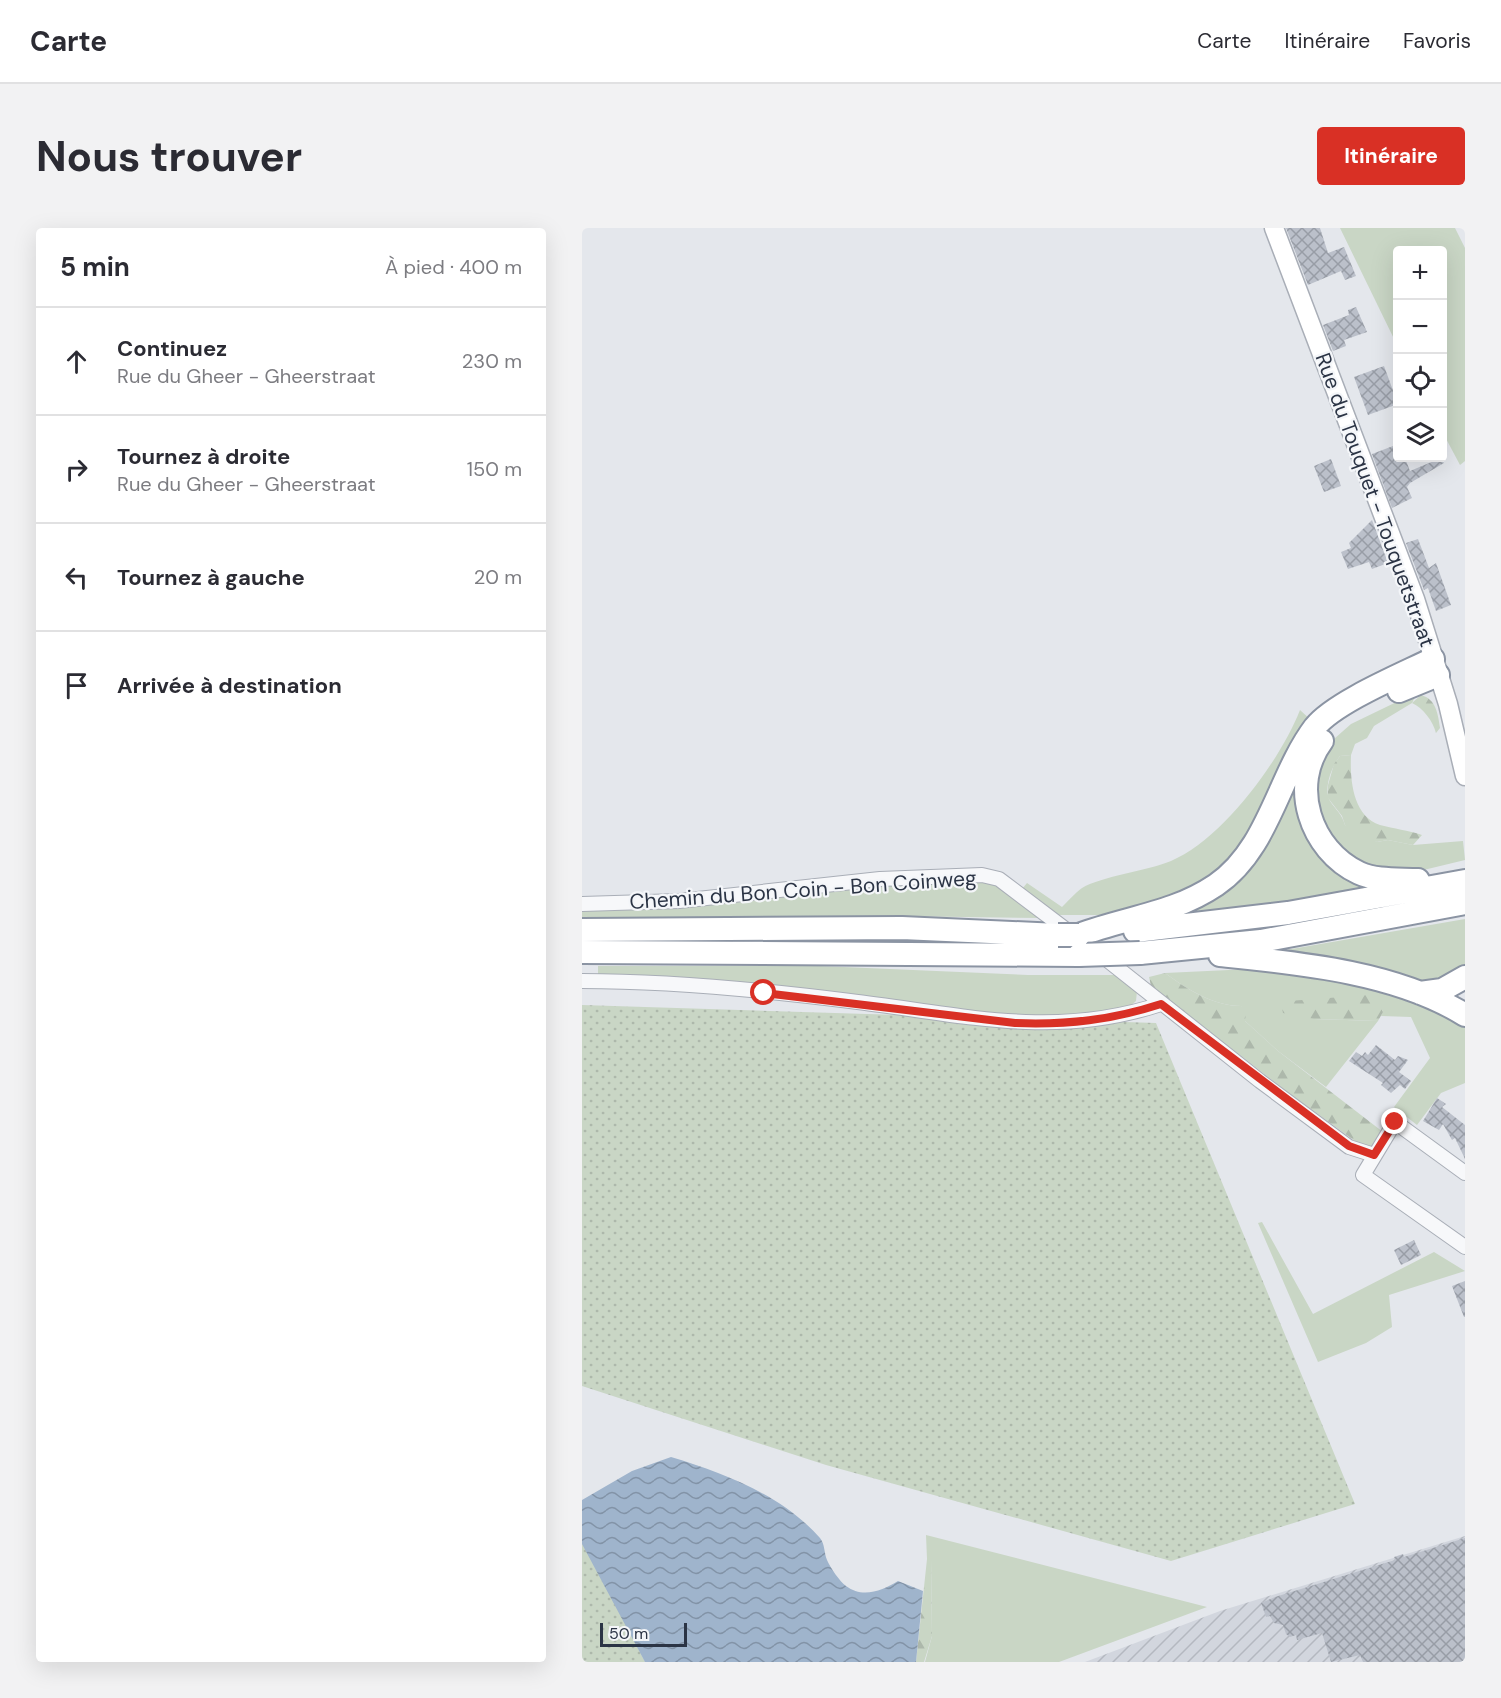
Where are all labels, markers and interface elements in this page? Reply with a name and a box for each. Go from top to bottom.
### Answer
text: Carte [30,23,107,60]
text: Carte [1197,27,1251,55]
text: Itinéraire [1284,27,1370,55]
text: Favoris [1403,27,1471,55]
button: Itinéraire [1317,127,1465,185]
text: Nous trouver [36,129,302,184]
map controls [1393,246,1447,462]
button: + [1393,246,1447,300]
text: 5 min [60,250,130,284]
text: À pied · 400 m [385,254,522,280]
button: − [1393,300,1447,354]
text: Continuez [117,334,227,363]
icon: ahead [60,345,93,378]
text: 230 m [462,348,522,374]
street label: Rue du Touquet - Touquetstraat [1309,349,1441,651]
button: locate [1393,354,1447,408]
text: Rue du Gheer - Gheerstraat [117,363,376,389]
button: layers [1393,408,1447,462]
text: Tournez à droite [117,442,290,471]
icon: right [60,453,93,486]
text: 150 m [467,456,522,482]
text: Rue du Gheer - Gheerstraat [117,471,376,497]
icon: left [60,561,93,594]
text: Tournez à gauche [117,563,305,592]
text: 20 m [474,564,522,590]
icon: arrive [60,669,93,702]
text: Arrivée à destination [117,671,342,700]
street label: Chemin du Bon Coin - Bon Coinweg [629,864,978,916]
route start [750,979,776,1005]
route end [1381,1108,1407,1134]
scale bar [600,1620,687,1648]
text: 50 m [609,1623,648,1644]

